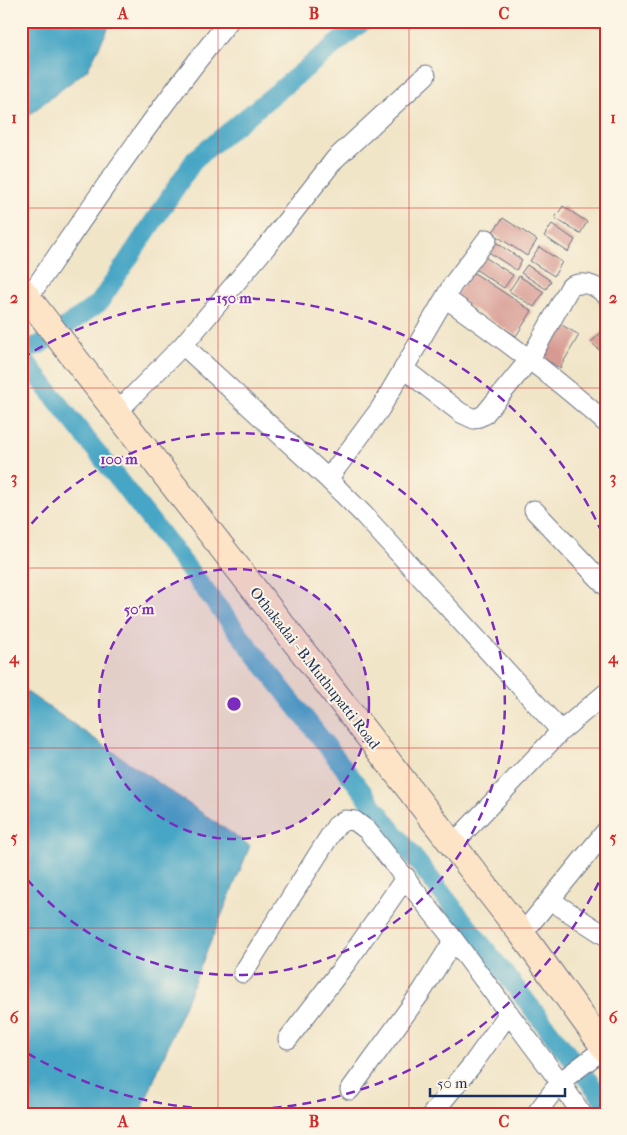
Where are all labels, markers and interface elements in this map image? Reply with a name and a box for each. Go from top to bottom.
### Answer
text: A [117,4,129,23]
text: B [309,4,319,23]
text: C [499,4,510,23]
text: 1 [11,108,17,127]
text: 1 [610,108,616,127]
text: 2 [10,288,18,307]
text: 2 [609,288,617,307]
text: 150 m [216,289,252,307]
text: 100 m [100,450,138,468]
text: 3 [11,468,17,488]
text: 3 [610,468,616,488]
street label: Othakadai - B.Muthupatti Road [246,583,384,753]
text: 50 m [124,600,155,618]
text: 4 [8,648,20,668]
text: 4 [607,648,619,668]
centre of rings [225,695,243,713]
text: 5 [11,828,18,847]
text: 5 [610,828,617,847]
text: 6 [10,1008,19,1027]
text: 6 [609,1008,618,1027]
scale bar [430,1065,564,1097]
text: 50 m [437,1074,468,1092]
text: A [117,1112,129,1131]
text: B [309,1112,319,1131]
text: C [499,1112,510,1131]

